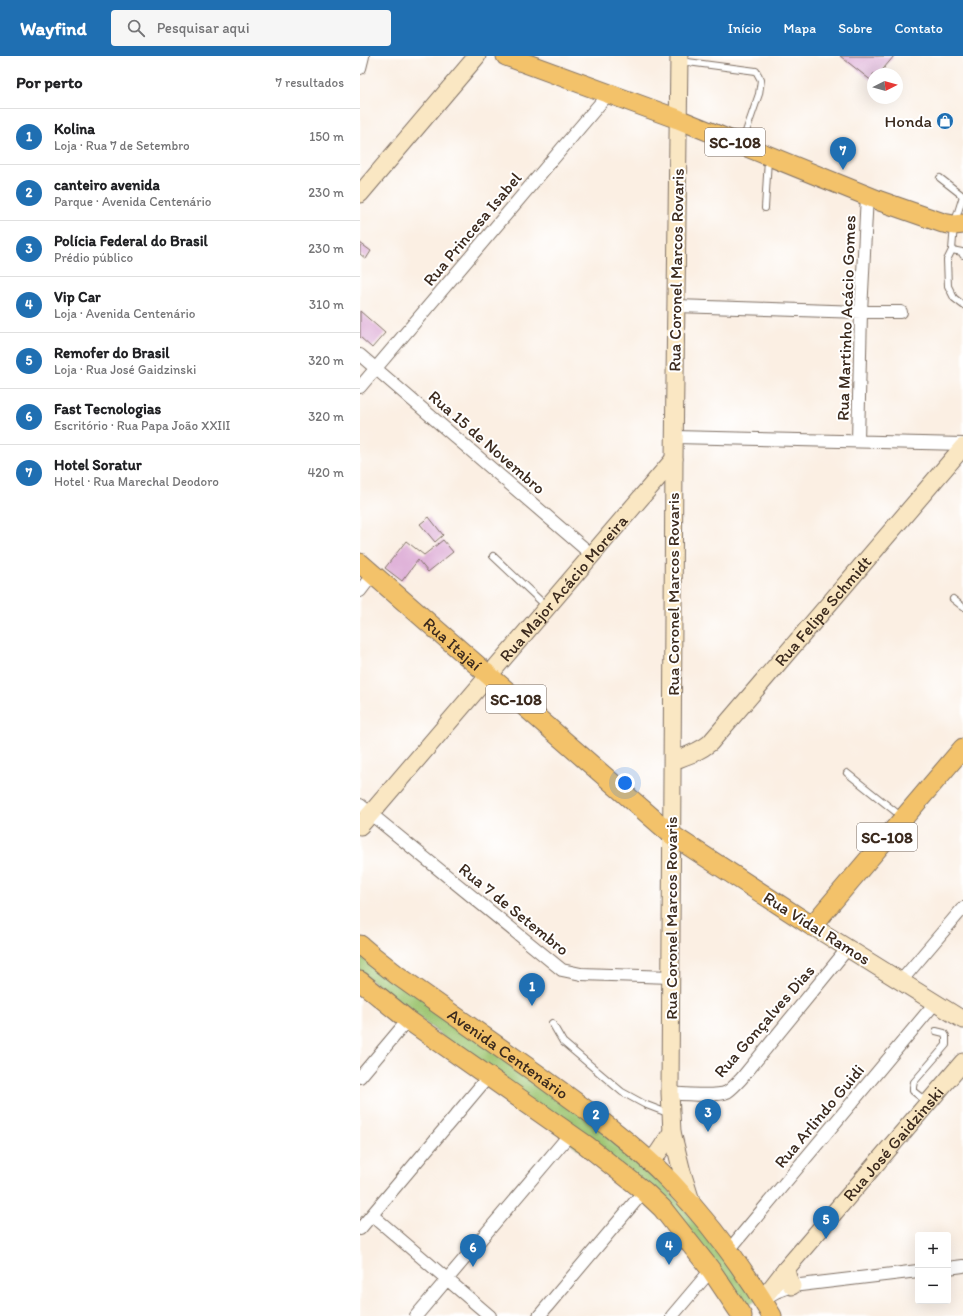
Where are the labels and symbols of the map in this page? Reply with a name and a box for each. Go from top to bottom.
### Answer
north arrow [867,68,903,104]
place label: Honda [884,111,932,131]
shop icon: Honda [935,111,955,131]
road number: SC-108 [705,128,765,156]
pin: 7 [830,137,856,170]
street label: Rua Princesa Isabel [419,168,525,290]
street label: Rua Coronel Marcos Rovaris [664,168,688,372]
street label: Rua Martinho Acácio Gomes [832,215,860,421]
street label: Rua 15 de Novembro [425,386,549,498]
street label: Rua Coronel Marcos Rovaris [663,492,683,696]
street label: Rua Major Acácio Moreira [495,511,632,666]
street label: Rua Felipe Schmidt [770,552,876,670]
street label: Rua Itajaí [419,613,486,675]
road number: SC-108 [486,685,546,713]
your location [615,773,635,793]
street label: Rua Coronel Marcos Rovaris [661,816,681,1020]
road number: SC-108 [857,823,917,851]
street label: Rua 7 de Setembro [455,858,573,960]
street label: Rua Vidal Ramos [760,887,874,969]
street label: Rua Gonçalves Dias [710,961,818,1081]
pin: 1 [519,973,545,1006]
street label: Avenida Centenário [444,1004,573,1103]
street label: Rua Arlindo Guidi [770,1060,868,1172]
street label: Rua José Gaidzinski [839,1082,948,1205]
pin: 3 [695,1099,721,1132]
pin: 2 [583,1101,609,1134]
pin: 5 [813,1206,839,1239]
pin: 4 [656,1232,682,1265]
pin: 6 [460,1234,486,1267]

